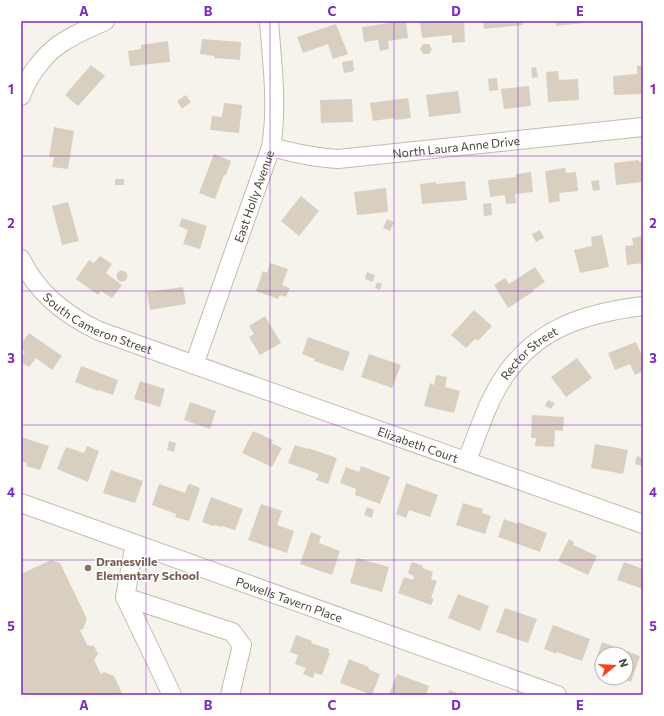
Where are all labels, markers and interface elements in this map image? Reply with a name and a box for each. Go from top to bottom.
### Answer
text: A [79,3,89,19]
text: B [204,3,213,19]
text: C [328,3,337,19]
text: D [451,3,461,19]
text: E [576,3,584,19]
text: 1 [8,81,14,97]
text: 1 [650,81,656,97]
street label: North Laura Anne Drive [392,133,521,160]
street label: East Holly Avenue [231,148,276,244]
text: 2 [7,215,15,231]
text: 2 [649,215,657,231]
street label: South Cameron Street [41,289,154,356]
street label: Rector Street [497,323,560,382]
text: 3 [7,350,15,366]
text: 3 [649,350,657,366]
street label: Elizabeth Court [376,423,461,465]
text: 4 [7,484,15,500]
text: 4 [649,484,657,500]
place label: Dranesville Elementary School [96,554,199,582]
marker: Dranesville Elementary School [83,563,93,573]
street label: Powells Tavern Place [234,574,344,625]
text: 5 [7,618,15,634]
text: 5 [649,618,657,634]
north arrow [594,646,634,686]
text: N [617,657,631,669]
text: A [79,697,89,713]
text: B [204,697,213,713]
text: C [328,697,337,713]
text: D [451,697,461,713]
text: E [576,697,584,713]

